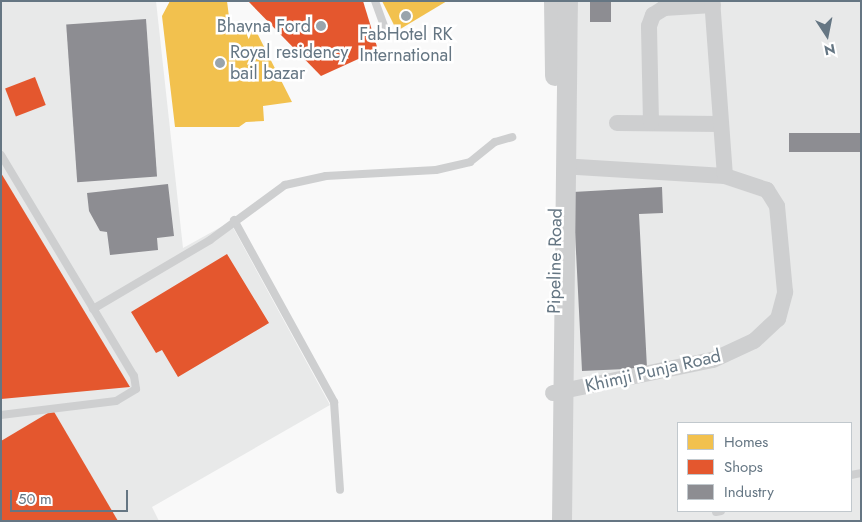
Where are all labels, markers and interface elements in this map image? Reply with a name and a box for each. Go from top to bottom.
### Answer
marker: FabHotel RK International [400,10,412,22]
north arrow [802,10,852,60]
place label: Bhavna Ford [217,15,311,37]
marker: Bhavna Ford [315,20,327,32]
place label: FabHotel RK International [359,24,453,66]
text: N [822,39,837,61]
place label: Royal residency bail bazar [230,42,348,84]
marker: Royal residency bail bazar [214,57,226,69]
street label: Pipeline Road [543,208,567,314]
street label: Khimji Punja Road [583,345,723,397]
legend [677,422,852,512]
text: Homes [724,431,768,453]
text: Shops [724,456,763,478]
scale bar [12,480,130,512]
text: Industry [724,481,774,503]
text: 50 m [18,488,52,510]

